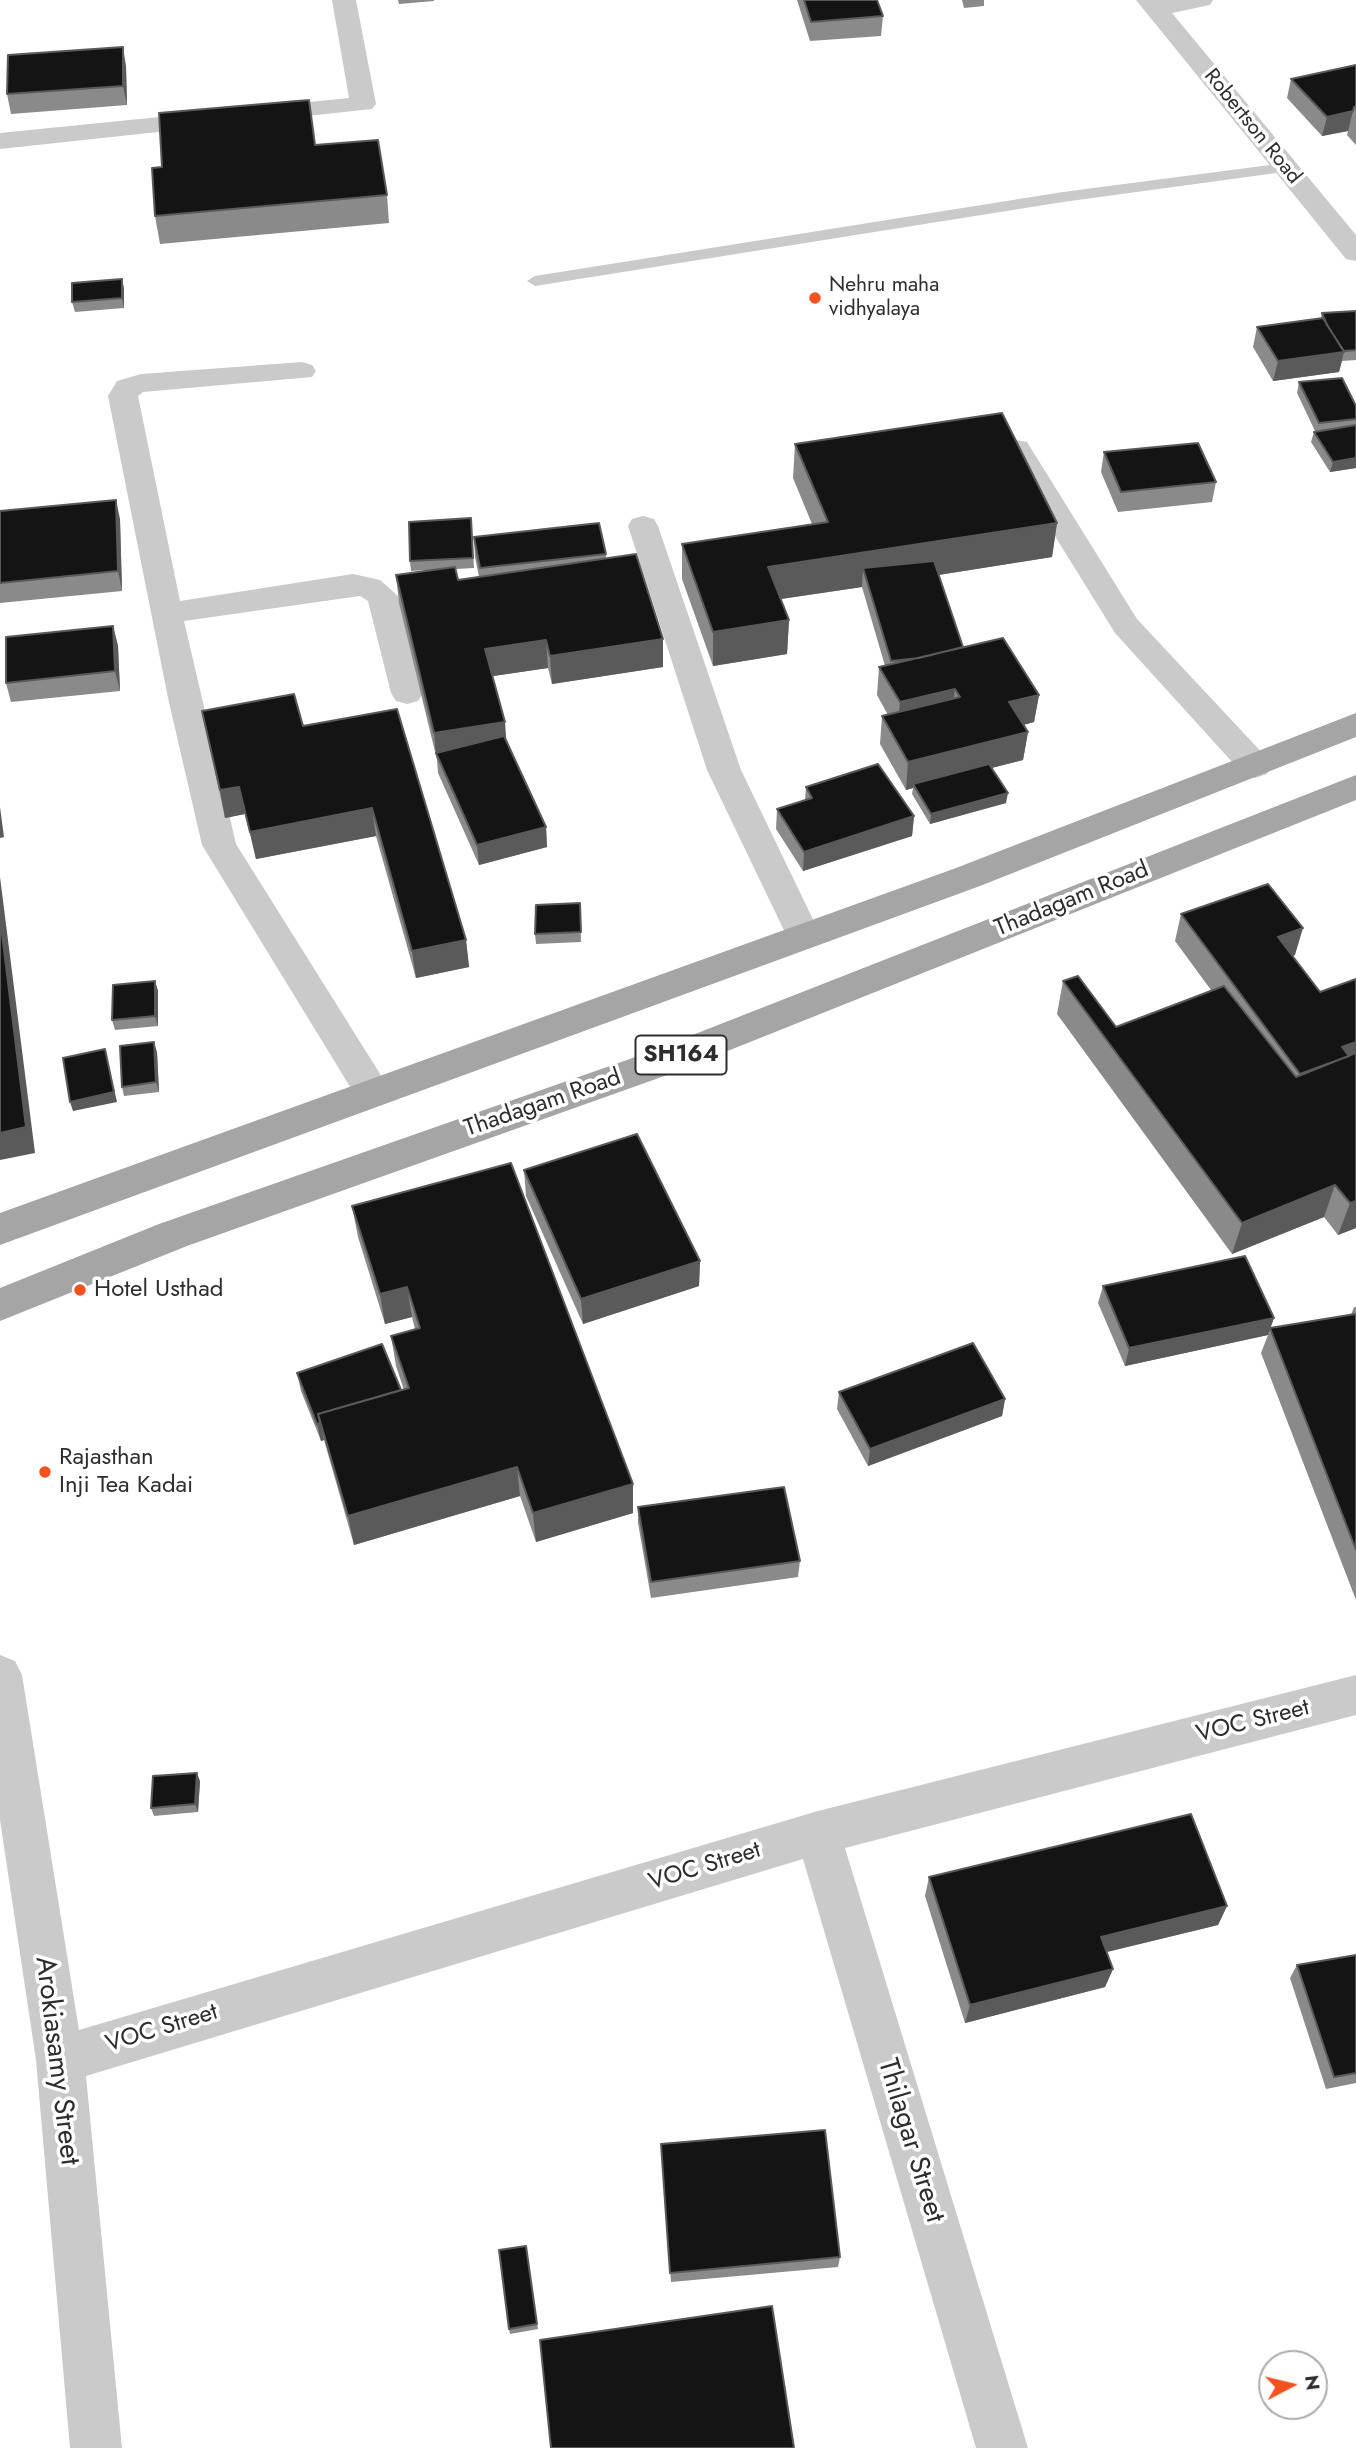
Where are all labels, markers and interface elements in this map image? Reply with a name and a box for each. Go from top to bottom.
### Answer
street label: Robertson Road [1198,64,1306,190]
place label: Nehru maha vidhyalaya [829,273,939,323]
marker: Nehru maha vidhyalaya [807,290,823,306]
street label: Thadagam Road [991,856,1153,944]
road number: SH164 [636,1036,726,1074]
street label: Thadagam Road [461,1064,625,1144]
place label: Hotel Usthad [94,1276,223,1304]
marker: Hotel Usthad [72,1282,88,1298]
place label: Rajasthan Inji Tea Kadai [59,1444,193,1500]
marker: Rajasthan Inji Tea Kadai [37,1464,53,1480]
street label: VOC Street [1194,1694,1312,1750]
street label: VOC Street [646,1836,764,1898]
street label: Arokiasamy Street [27,1955,85,2167]
street label: VOC Street [103,1998,221,2060]
street label: Thilagar Street [869,2055,951,2227]
north arrow [1258,2350,1328,2420]
text: N [1298,2373,1327,2392]

